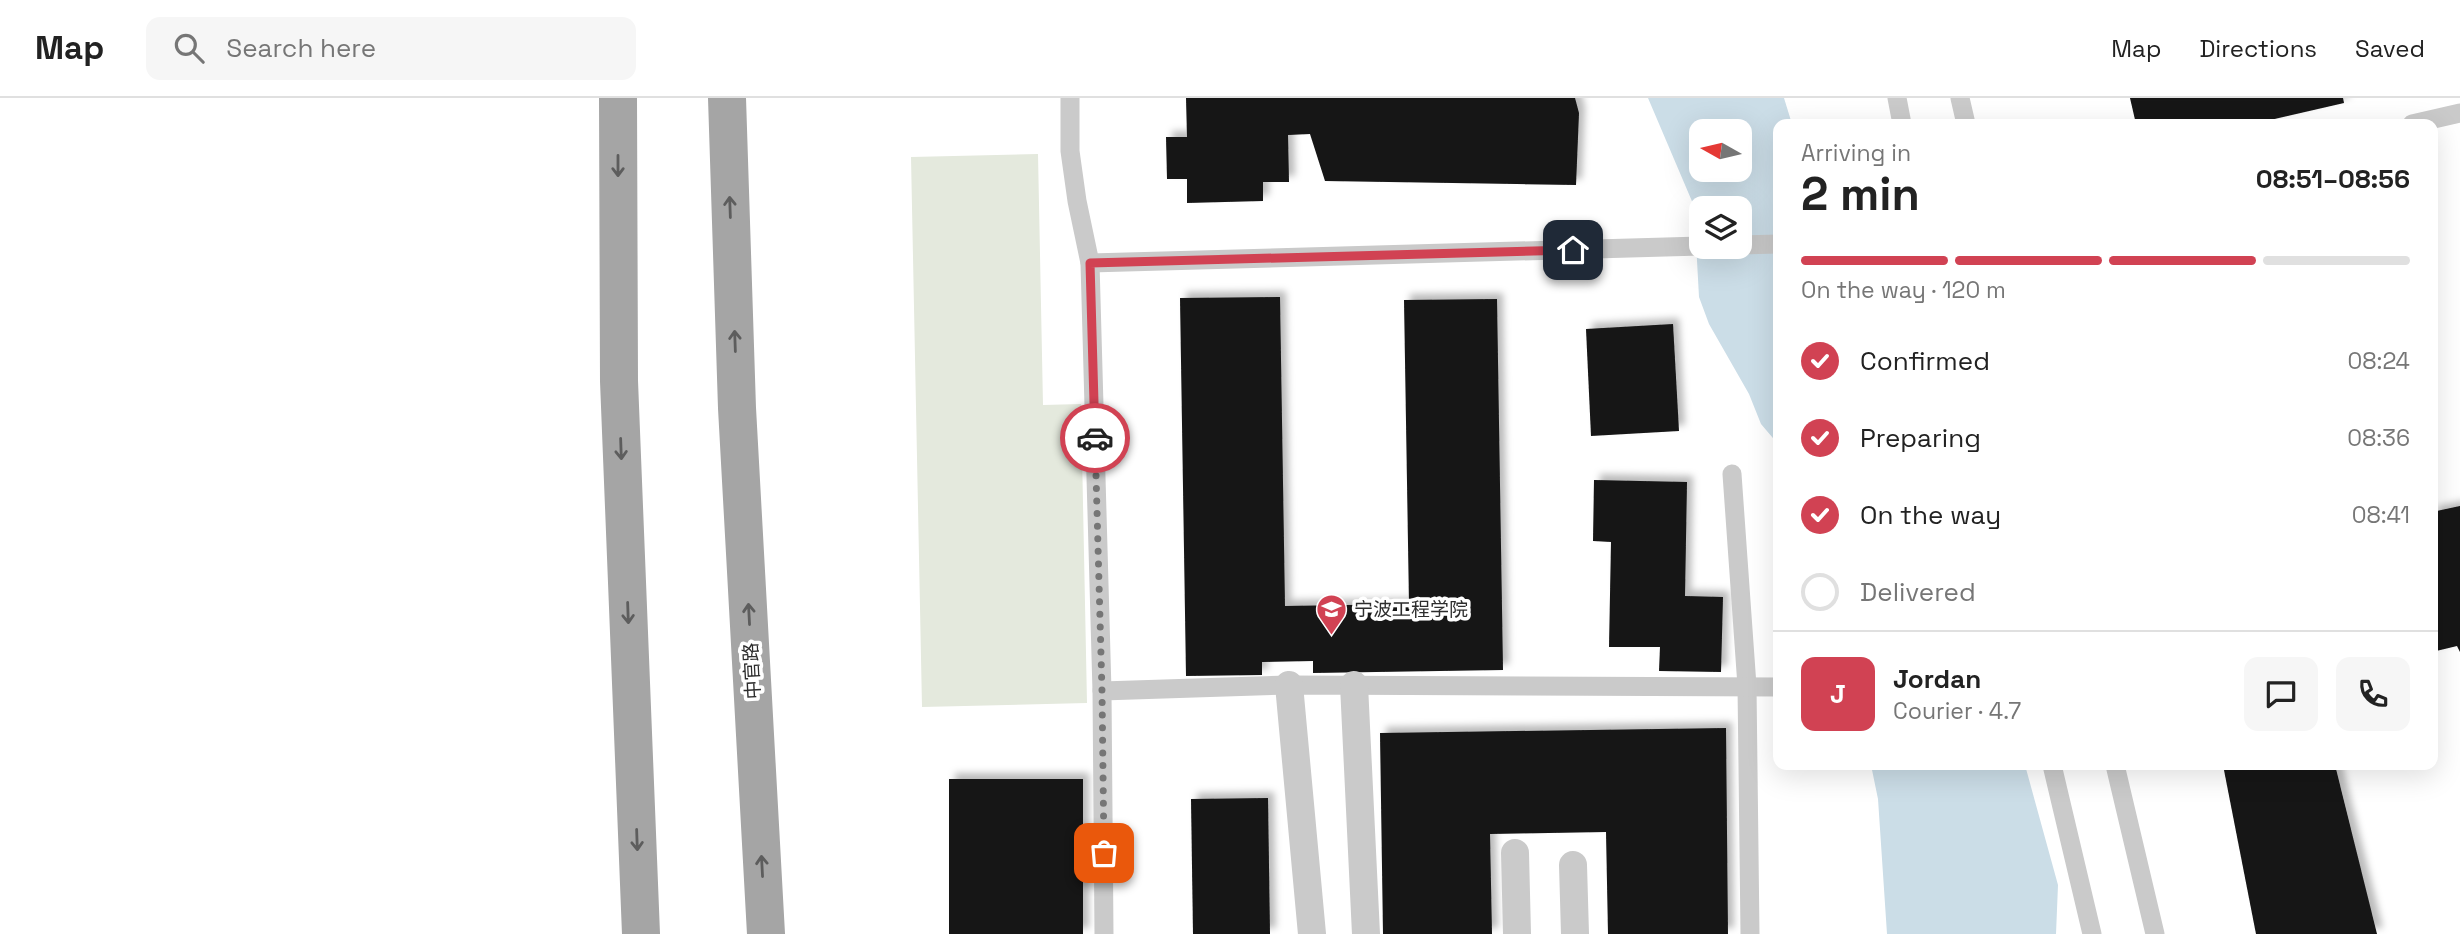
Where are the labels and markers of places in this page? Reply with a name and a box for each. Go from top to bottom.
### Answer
pin [1543,220,1603,280]
school or university icon: 宁波工程学院 [1314,592,1348,636]
place label: 宁波工程学院 [1354,597,1468,622]
pin [1074,823,1134,883]

